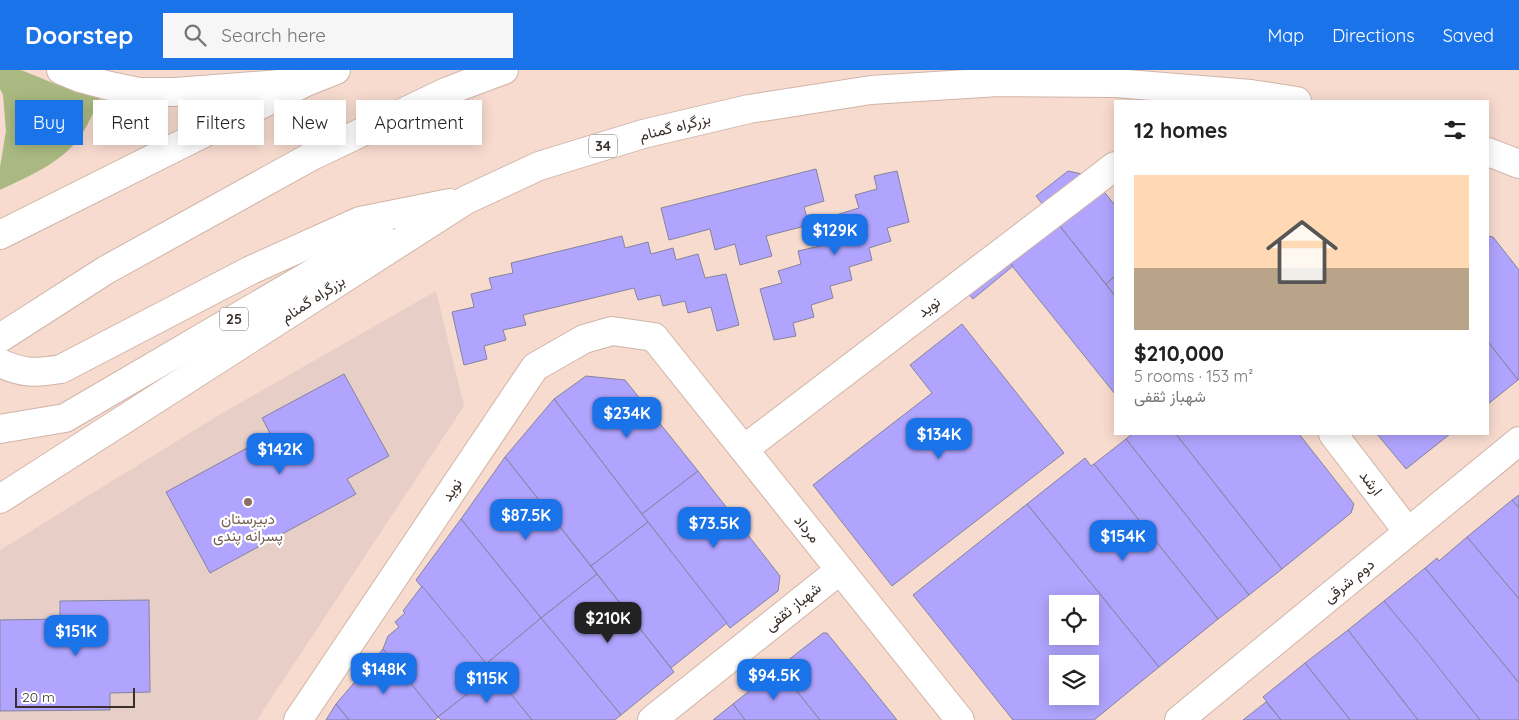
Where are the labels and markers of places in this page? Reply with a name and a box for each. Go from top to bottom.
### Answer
pin: $129K [800,214,870,256]
pin: $234K [592,396,662,439]
pin: $134K [904,418,974,460]
pin: $142K [245,432,315,475]
marker: دبیرستان پسرانه پندی [242,496,254,508]
pin: $87.5K [485,498,567,541]
pin: $73.5K [673,506,755,549]
place label: دبیرستان پسرانه پندی [213,509,283,546]
pin: $154K [1088,520,1158,562]
pin: $210K [573,602,643,644]
pin: $151K [41,614,111,657]
pin: $148K [349,652,419,695]
pin: $94.5K [733,658,815,701]
pin: $115K [452,662,522,704]

